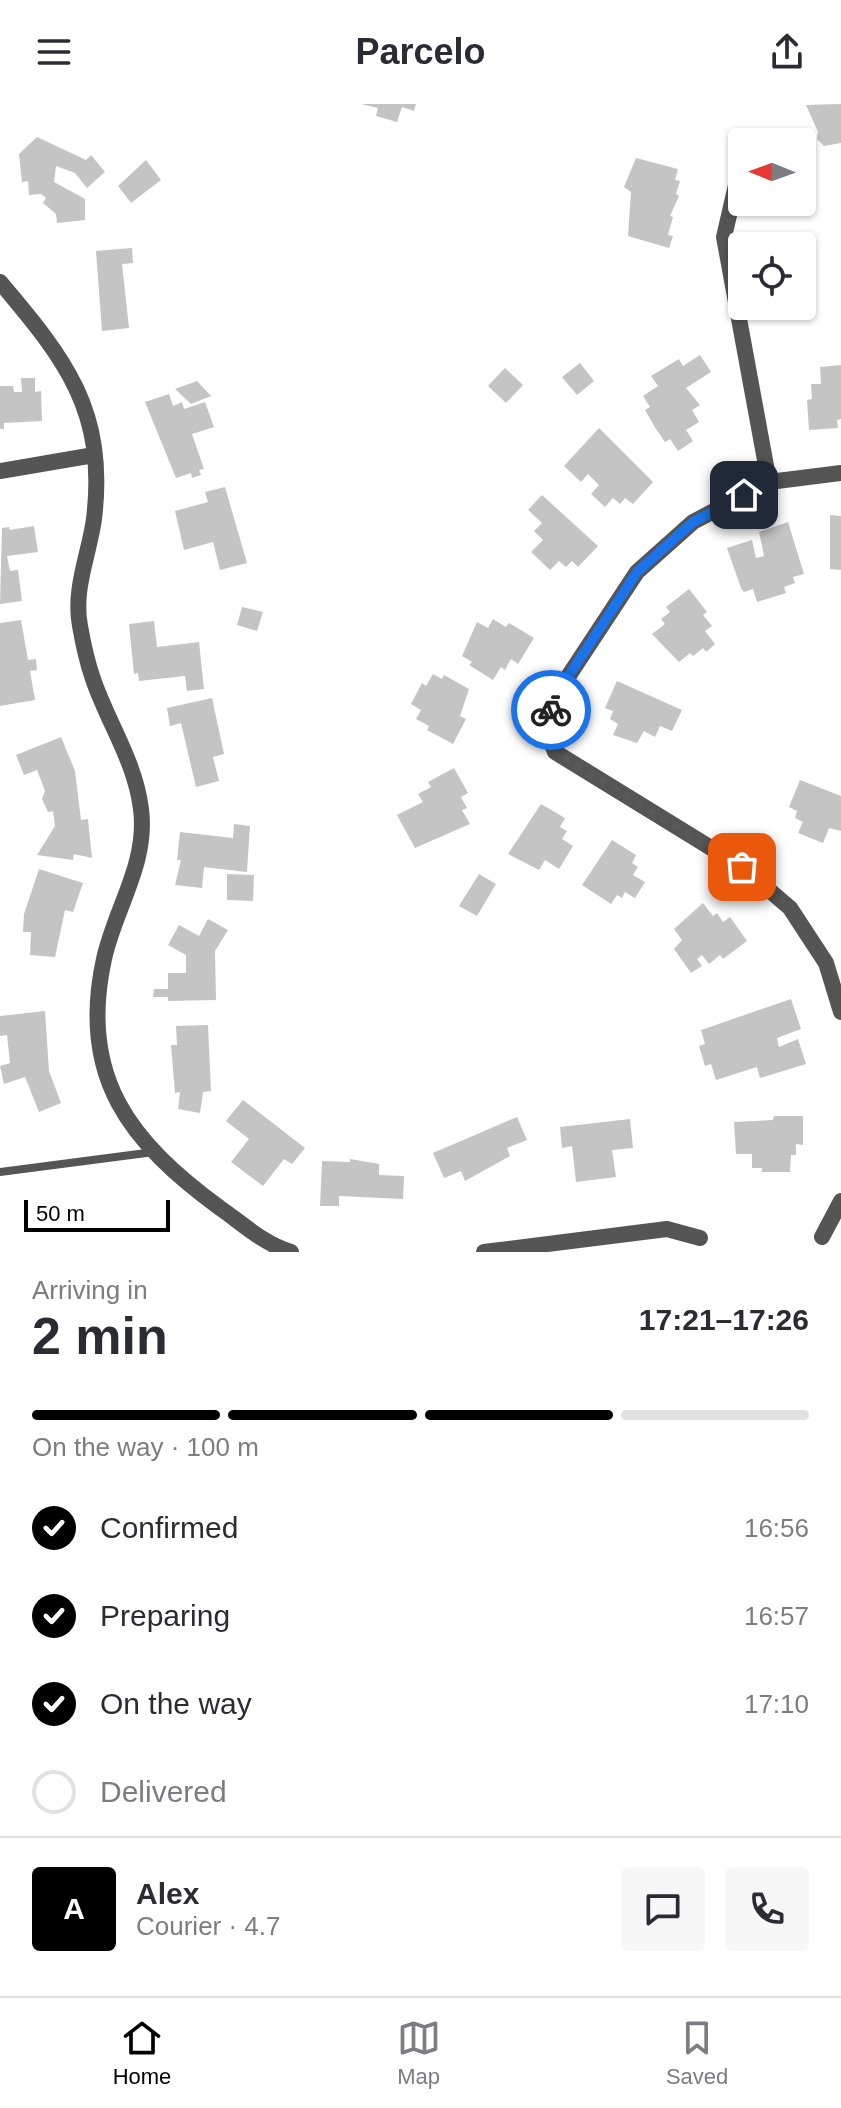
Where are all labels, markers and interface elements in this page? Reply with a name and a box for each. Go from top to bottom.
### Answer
icon: menu [32,30,76,74]
icon: share [765,30,809,74]
text: Parcelo [355,31,486,72]
north arrow [728,128,816,216]
map controls [728,128,816,320]
button: locate [728,232,816,320]
pin [710,461,778,529]
icon: home [722,473,766,517]
courier [511,670,591,750]
icon: bike [529,688,573,732]
pin [708,833,776,901]
icon: bag [720,845,764,889]
scale bar [24,1196,170,1232]
text: 50 m [36,1201,85,1226]
text: Arriving in [32,1275,148,1305]
text: 17:21–17:26 [639,1303,809,1336]
text: 2 min [32,1307,168,1365]
text: On the way · 100 m [32,1432,259,1462]
icon: check [32,1506,76,1550]
text: Confirmed [100,1511,238,1544]
text: 16:56 [744,1513,809,1543]
icon: check [32,1594,76,1638]
text: Preparing [100,1599,230,1632]
text: 16:57 [744,1601,809,1631]
icon: check [32,1682,76,1726]
text: On the way [100,1687,252,1720]
text: 17:10 [744,1689,809,1719]
text: Delivered [100,1775,227,1808]
button: chat [621,1867,705,1951]
button: phone [725,1867,809,1951]
text: Alex [136,1877,199,1910]
text: A [63,1892,85,1925]
text: Courier · 4.7 [136,1911,281,1941]
tab: Home [113,2016,171,2090]
tab: Map [397,2016,441,2090]
tab: Saved [666,2016,728,2090]

